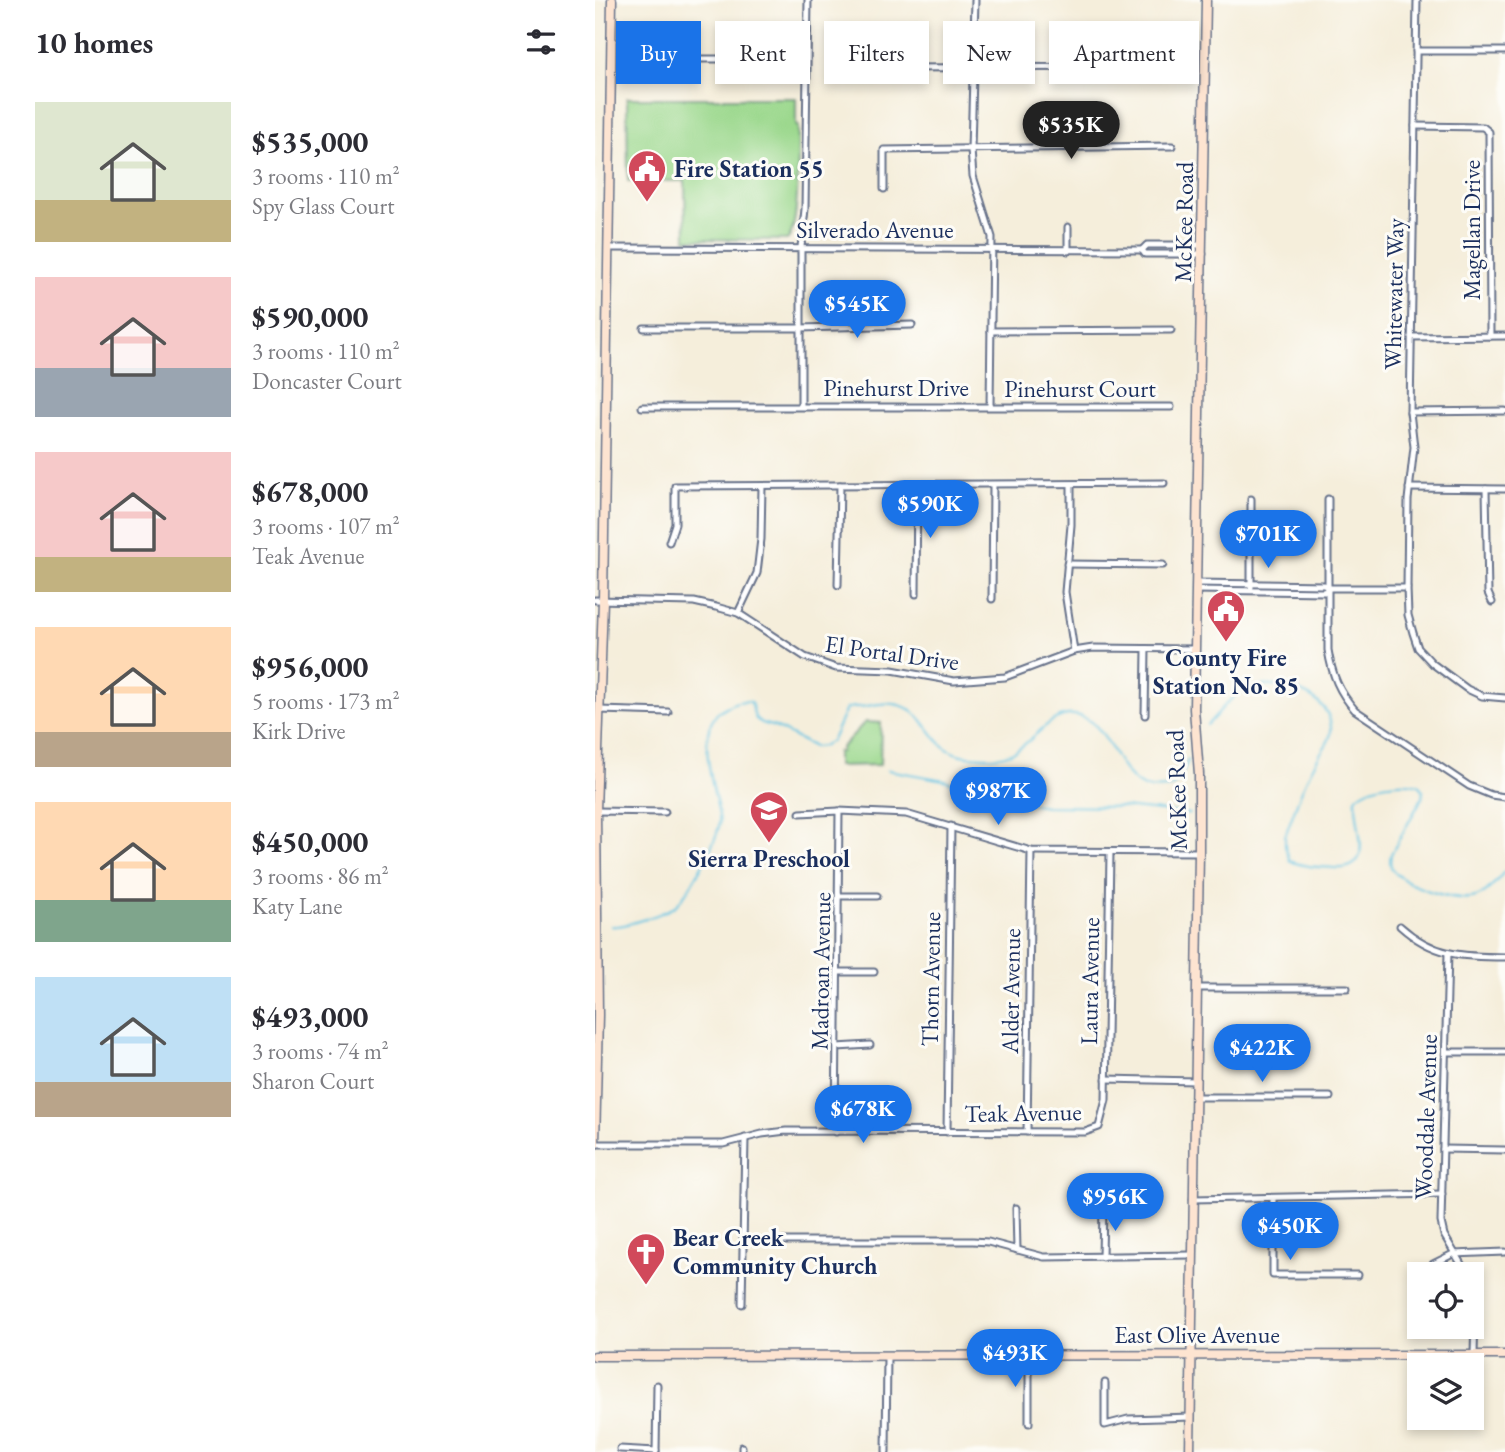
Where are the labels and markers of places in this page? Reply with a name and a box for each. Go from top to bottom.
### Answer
pin: $535K [1022,102,1120,161]
public building icon: Fire Station 55 [626,148,668,203]
place label: Fire Station 55 [674,153,824,184]
pin: $545K [808,280,906,340]
pin: $590K [881,480,979,540]
pin: $701K [1219,510,1317,570]
public building icon: County Fire Station No. 85 [1205,588,1247,643]
place label: County Fire Station No. 85 [1153,642,1299,701]
pin: $987K [949,768,1047,827]
school or university icon: Sierra Preschool [748,789,790,844]
place label: Sierra Preschool [688,843,850,874]
pin: $422K [1213,1024,1311,1084]
pin: $678K [814,1086,912,1145]
pin: $956K [1066,1174,1164,1233]
pin: $450K [1241,1202,1339,1262]
place label: Bear Creek Community Church [673,1222,878,1282]
church icon: Bear Creek Community Church [625,1231,667,1286]
pin: $493K [966,1330,1064,1389]

